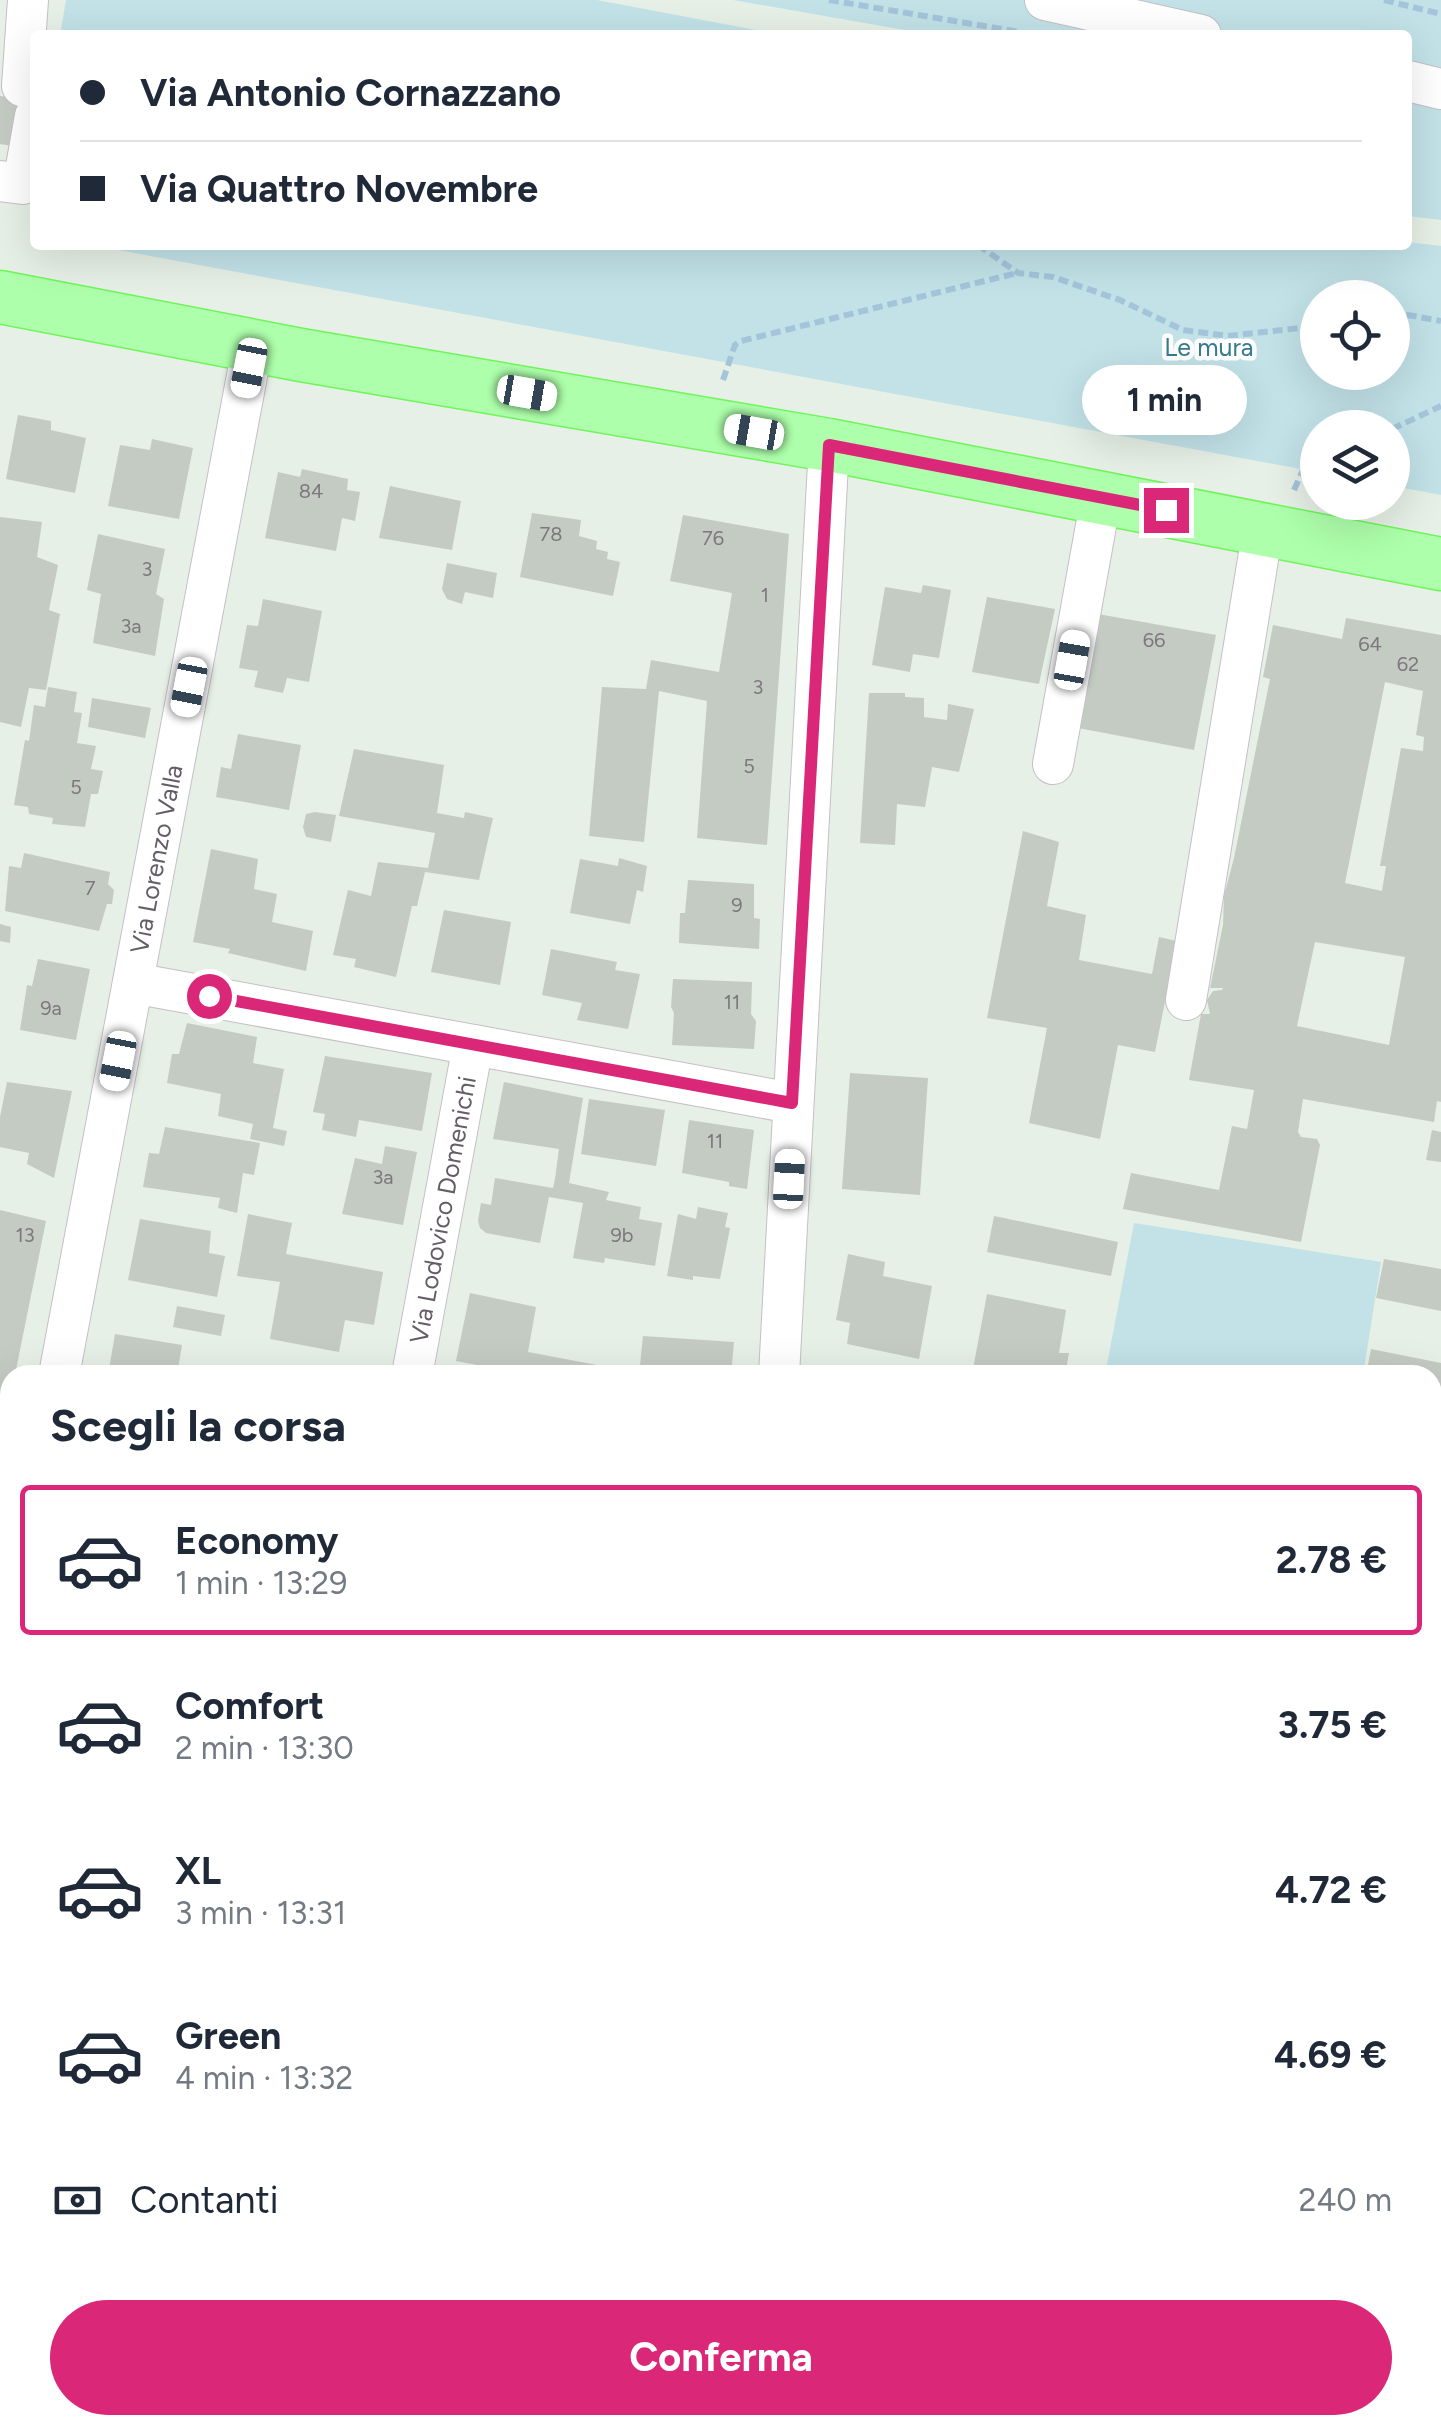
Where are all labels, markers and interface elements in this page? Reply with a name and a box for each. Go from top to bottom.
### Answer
text: Via Antonio Cornazzano [140,70,561,116]
text: Via Quattro Novembre [140,166,538,212]
map controls [1300,280,1410,520]
button: locate [1300,280,1410,390]
park label: Le mura [1164,332,1254,362]
car [229,336,269,400]
callout: 1 min [1084,365,1248,435]
car [495,373,559,413]
text: 1 min [1127,381,1202,419]
button: layers [1300,410,1410,520]
car [722,412,786,452]
house number: 84 [299,479,323,503]
route end [1144,488,1189,533]
house number: 78 [539,522,563,546]
house number: 76 [702,526,724,550]
house number: 3 [142,557,152,581]
house number: 1 [761,583,769,607]
house number: 3a [120,614,142,638]
car [1052,628,1092,692]
house number: 66 [1143,628,1165,652]
house number: 64 [1358,632,1382,656]
house number: 62 [1397,652,1419,676]
car [169,655,209,719]
house number: 3 [753,675,763,699]
house number: 5 [743,754,755,778]
street label: Via Lorenzo Valla [124,762,189,956]
house number: 5 [70,775,82,799]
house number: 7 [85,876,96,900]
house number: 9 [731,893,743,917]
route start [187,974,232,1019]
house number: 11 [724,990,740,1014]
house number: 9a [40,996,62,1020]
car [98,1029,138,1093]
street label: Via Lodovico Domenichi [403,1074,482,1346]
house number: 11 [707,1129,723,1153]
car [772,1148,806,1210]
house number: 3a [372,1165,394,1189]
house number: 13 [15,1223,35,1247]
house number: 9b [610,1223,634,1247]
text: Scegli la corsa [50,1398,346,1452]
icon: car [55,1515,145,1605]
text: Economy [175,1518,338,1564]
text: 2.78 € [1276,1537,1387,1583]
text: 1 min · 13:29 [175,1564,347,1602]
icon: car [55,1680,145,1770]
text: Comfort [175,1683,324,1729]
text: 3.75 € [1278,1702,1387,1748]
text: 2 min · 13:30 [175,1729,354,1767]
icon: car [55,1845,145,1935]
text: XL [175,1848,221,1894]
text: 4.72 € [1275,1867,1387,1913]
text: 3 min · 13:31 [175,1894,346,1932]
icon: car [55,2010,145,2100]
text: Green [175,2013,281,2059]
text: 4.69 € [1274,2032,1387,2078]
text: 4 min · 13:32 [175,2059,353,2097]
icon: cash [50,2173,105,2228]
text: Contanti [130,2177,279,2223]
text: 240 m [1299,2181,1392,2219]
button: Conferma [50,2300,1392,2415]

